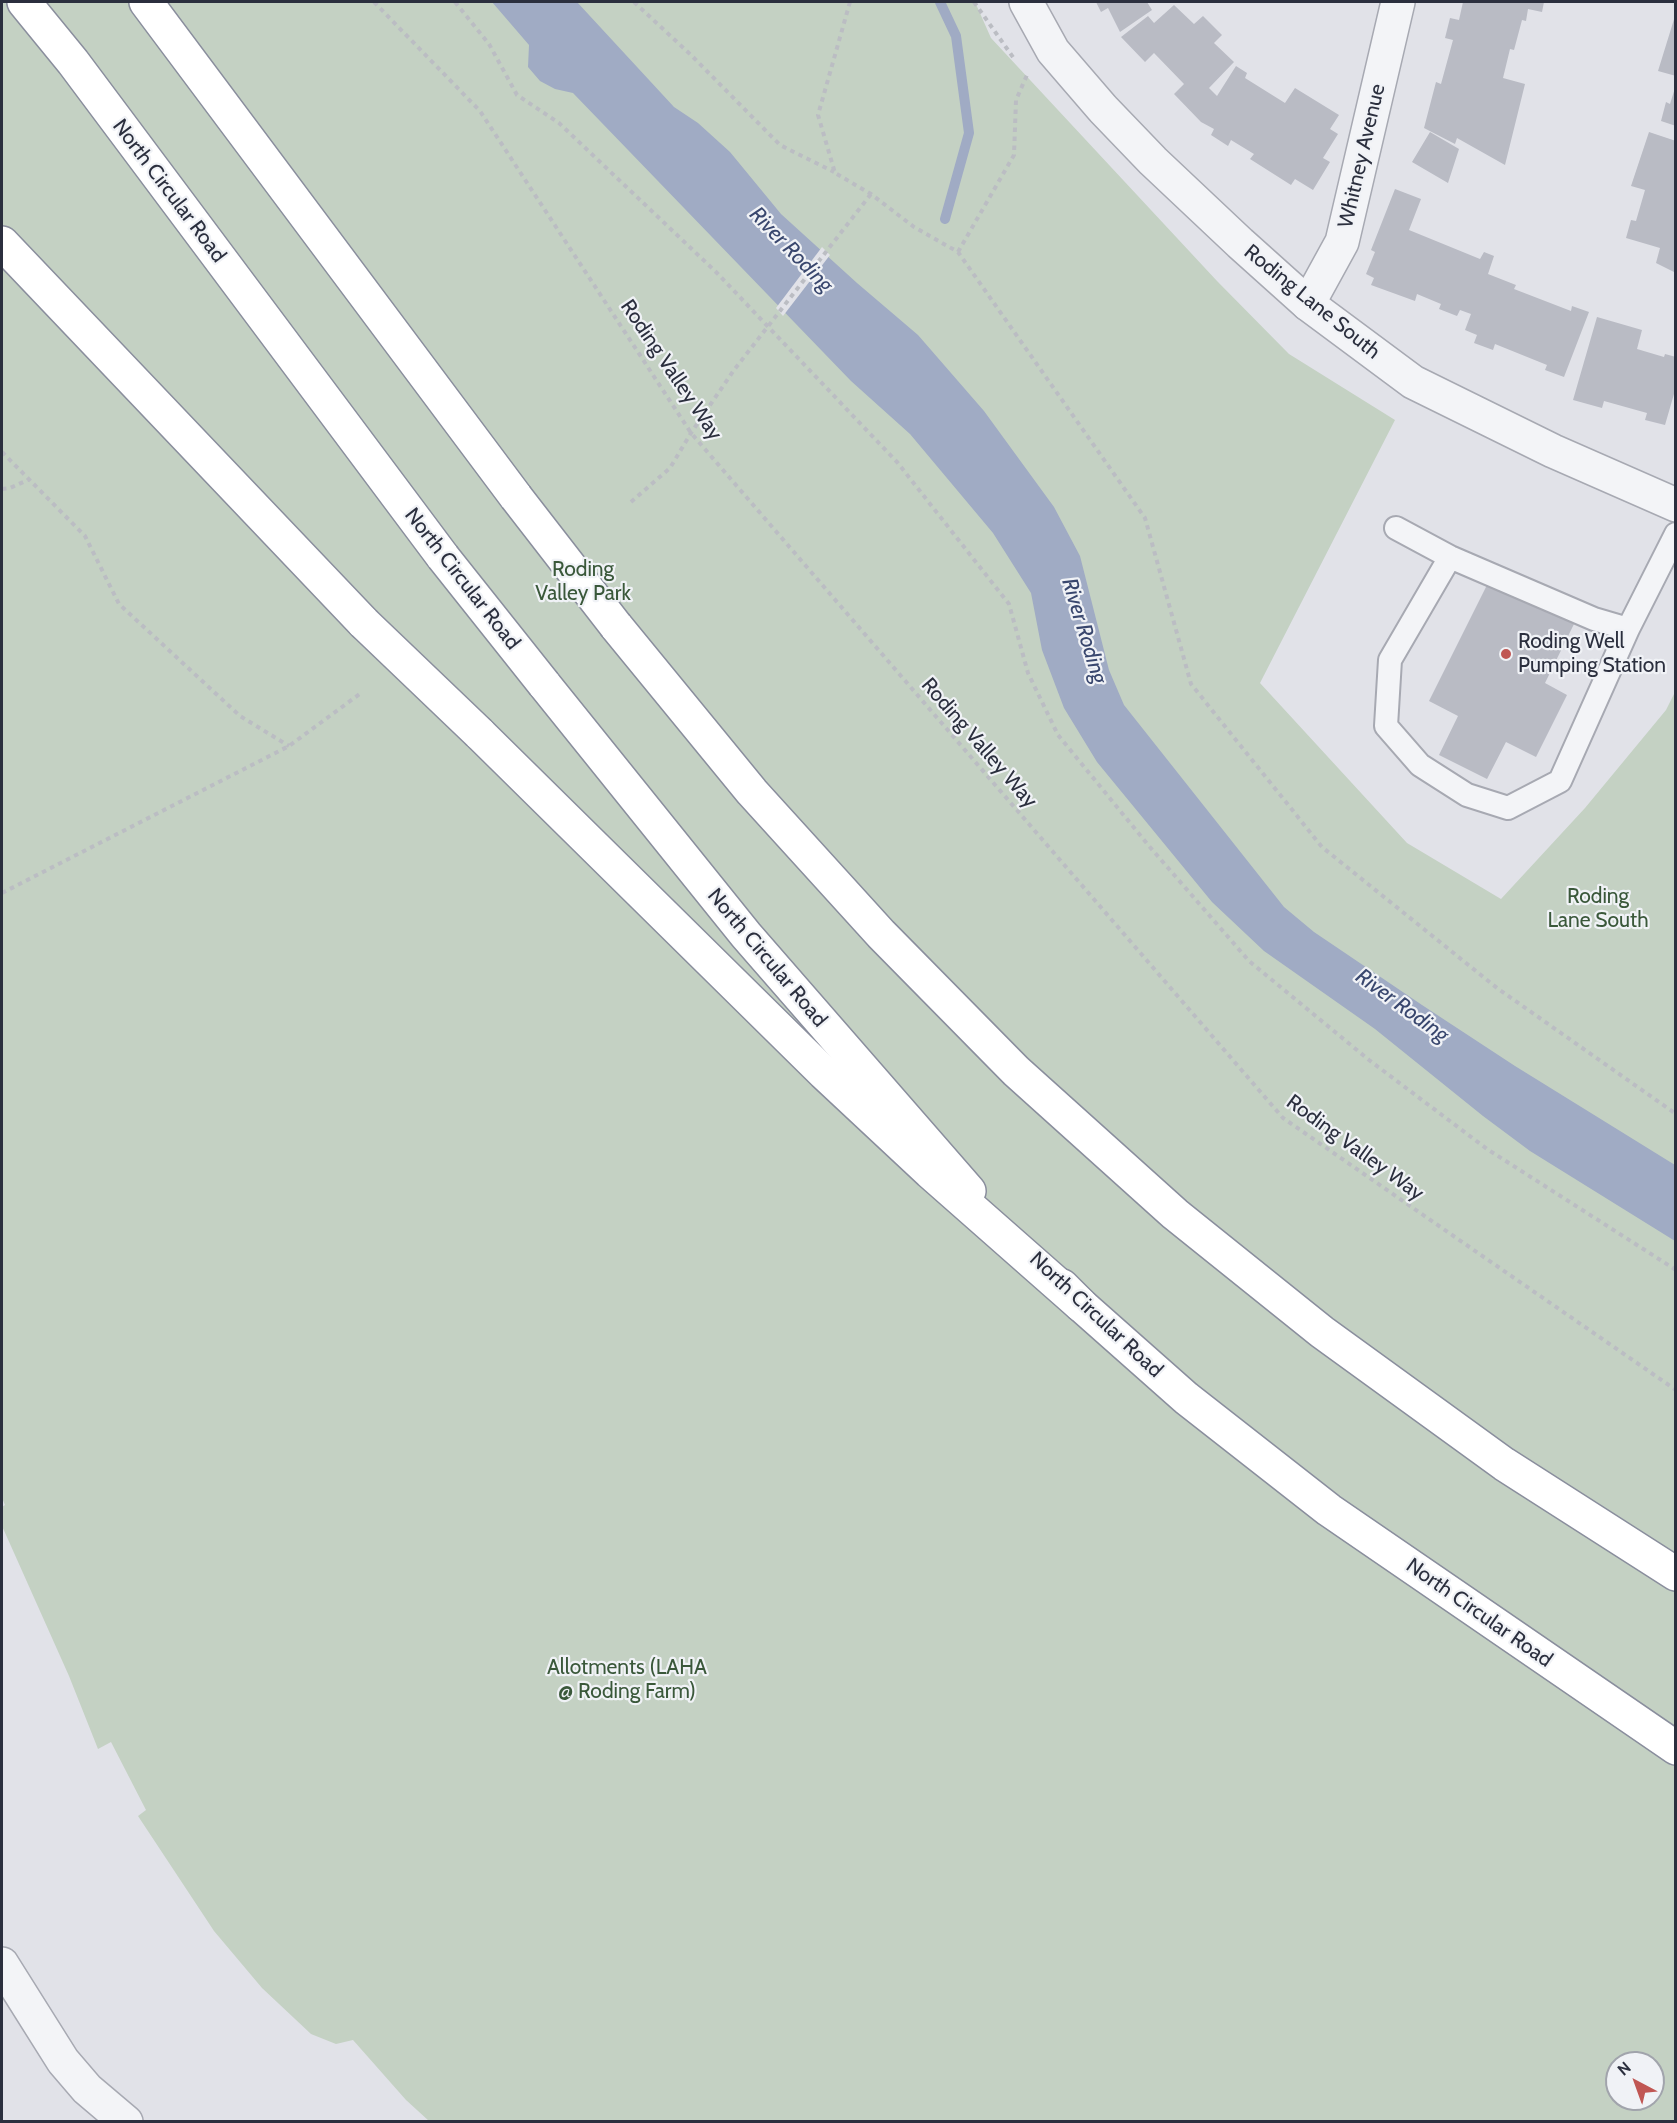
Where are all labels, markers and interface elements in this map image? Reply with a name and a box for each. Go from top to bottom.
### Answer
street label: Whitney Avenue [1333,82,1391,230]
street label: North Circular Road [107,114,231,268]
water label: River Roding [744,202,838,298]
street label: Roding Lane South [1239,239,1385,365]
street label: Roding Valley Way [615,295,727,445]
street label: North Circular Road [399,503,525,655]
park label: Roding Valley Park [535,557,631,607]
water label: River Roding [1055,575,1113,687]
place label: Roding Well Pumping Station [1518,629,1666,679]
marker: Roding Well Pumping Station [1499,647,1513,661]
street label: Roding Valley Way [916,673,1042,813]
street label: North Circular Road [702,884,832,1032]
park label: Roding Lane South [1547,884,1649,934]
water label: River Roding [1350,963,1454,1049]
street label: Roding Valley Way [1281,1090,1429,1206]
street label: North Circular Road [1024,1247,1168,1383]
street label: North Circular Road [1401,1553,1557,1673]
park label: Allotments (LAHA @ Roding Farm) [547,1655,707,1705]
north arrow [1605,2051,1665,2111]
text: N [1614,2058,1635,2079]

